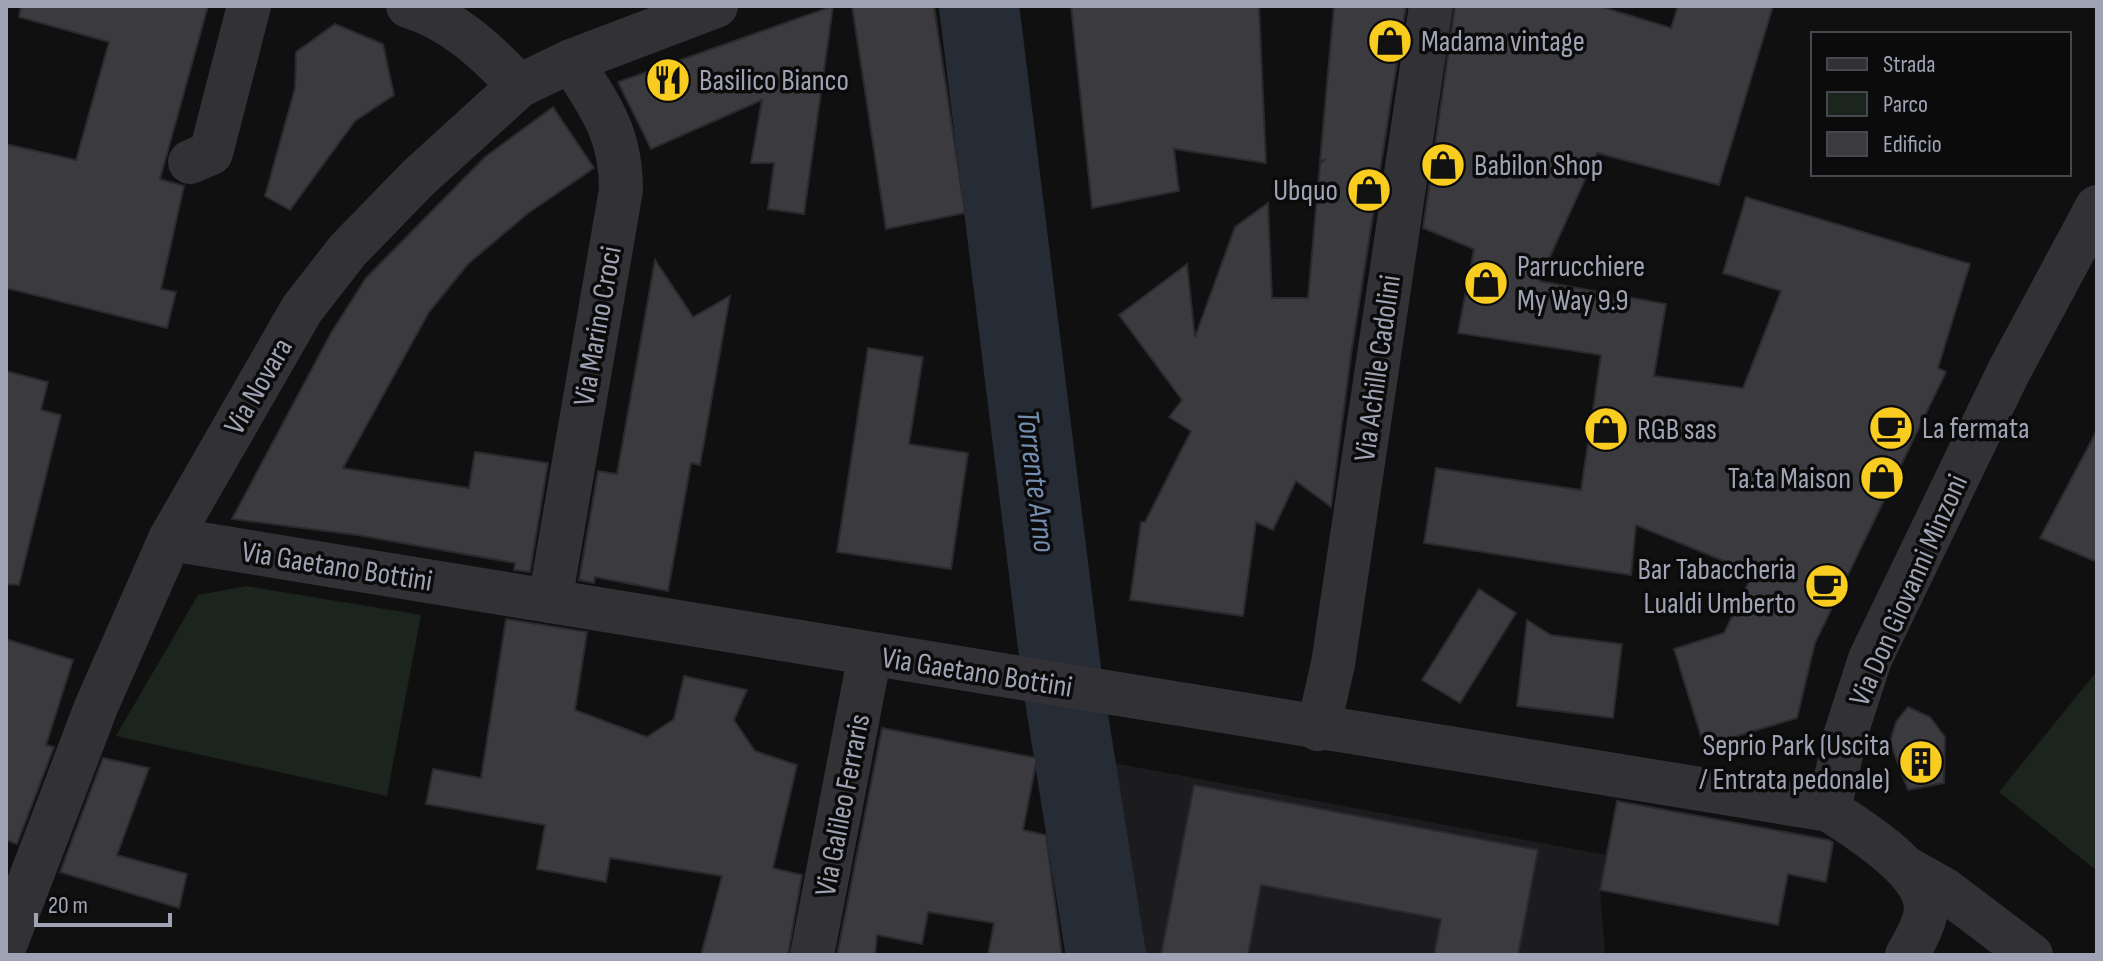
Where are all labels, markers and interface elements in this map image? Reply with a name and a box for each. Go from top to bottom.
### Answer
shop icon: Madama vintage [1366,17,1414,65]
place label: Madama vintage [1421,24,1585,60]
legend [1811,32,2071,176]
text: Strada [1883,50,1936,79]
restaurant icon: Basilico Bianco [644,56,692,104]
place label: Basilico Bianco [699,63,849,99]
text: Parco [1883,90,1928,119]
text: Edificio [1883,130,1942,159]
shop icon: Babilon Shop [1419,141,1467,189]
place label: Babilon Shop [1474,148,1603,184]
shop icon: Ubquo [1345,166,1393,214]
place label: Ubquo [1273,173,1338,209]
street label: Via Marino Croci [566,243,630,409]
place label: Parrucchiere My Way 9.9 [1517,249,1645,319]
shop icon: Parrucchiere My Way 9.9 [1462,259,1510,307]
street label: Via Achille Cadolini [1347,273,1409,464]
street label: Via Novara [217,332,301,441]
cafe icon: La fermata [1867,404,1915,452]
shop icon: RGB sas [1582,405,1630,453]
water label: Torrente Arno [1007,408,1064,555]
place label: La fermata [1922,411,2029,447]
place label: RGB sas [1637,412,1717,448]
shop icon: Ta.ta Maison [1858,454,1906,502]
place label: Ta.ta Maison [1728,461,1851,497]
street label: Via Don Giovanni Minzoni [1842,469,1976,712]
street label: Via Gaetano Bottini [239,534,435,600]
place label: Bar Tabaccheria Lualdi Umberto [1637,552,1796,622]
cafe icon: Bar Tabaccheria Lualdi Umberto [1803,562,1851,610]
street label: Via Gaetano Bottini [879,640,1075,706]
street label: Via Galileo Ferraris [808,711,878,899]
place label: Seprio Park (Uscita / Entrata pedonale) [1699,728,1890,798]
building icon: Seprio Park (Uscita / Entrata pedonale) [1897,738,1945,786]
scale bar [36,877,170,927]
text: 20 m [48,891,88,920]

